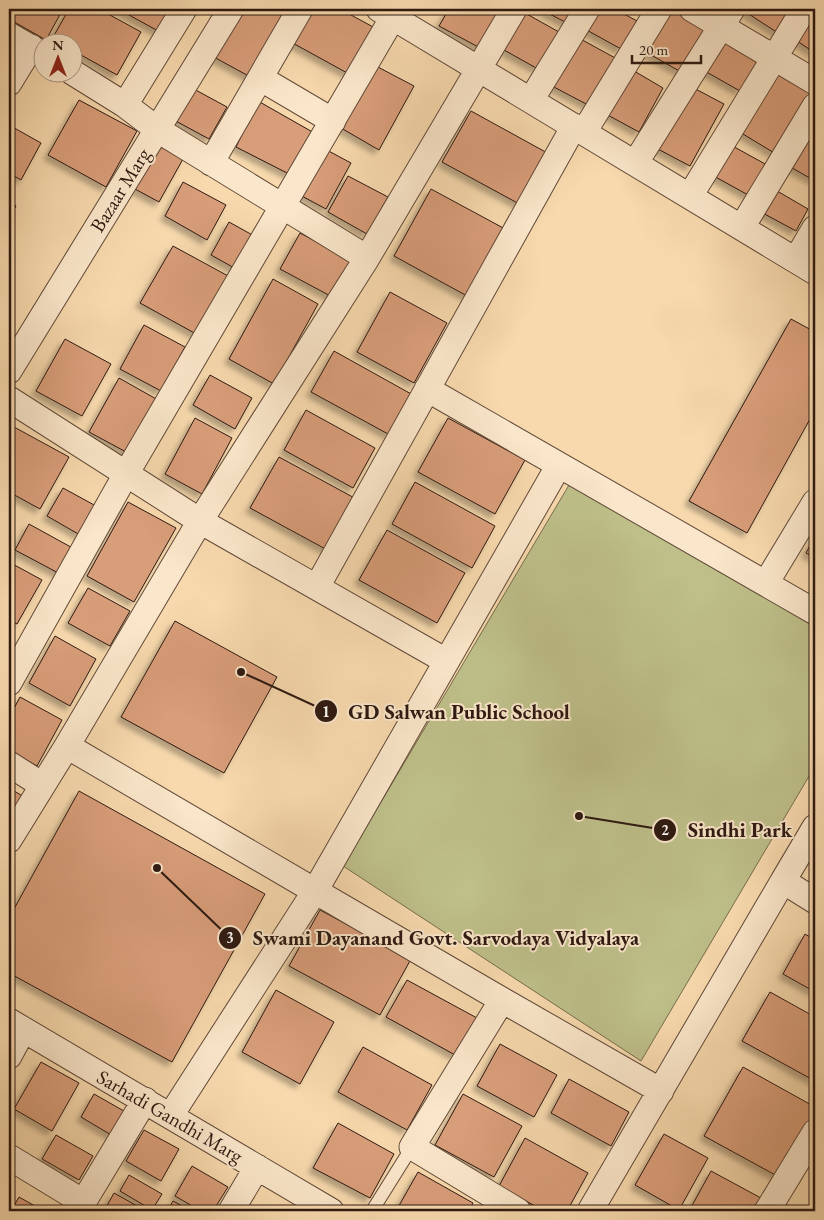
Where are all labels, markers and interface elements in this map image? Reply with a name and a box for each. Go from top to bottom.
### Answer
north arrow [32,32,82,82]
scale bar [632,32,700,64]
text: N [52,36,64,54]
text: 20 m [639,40,668,59]
street label: Bazaar Marg [84,143,156,237]
callout: GD Salwan Public School [314,693,580,729]
text: GD Salwan Public School [348,698,570,725]
text: 1 [322,702,330,721]
callout: Sindhi Park [652,812,802,848]
text: Sindhi Park [688,816,793,843]
text: 2 [661,820,669,839]
callout: Swami Dayanand Govt. Sarvodaya Vidyalaya [218,920,649,956]
text: Swami Dayanand Govt. Sarvodaya Vidyalaya [253,924,640,951]
text: 3 [226,928,234,947]
street label: Sarhadi Gandhi Marg [92,1064,248,1169]

